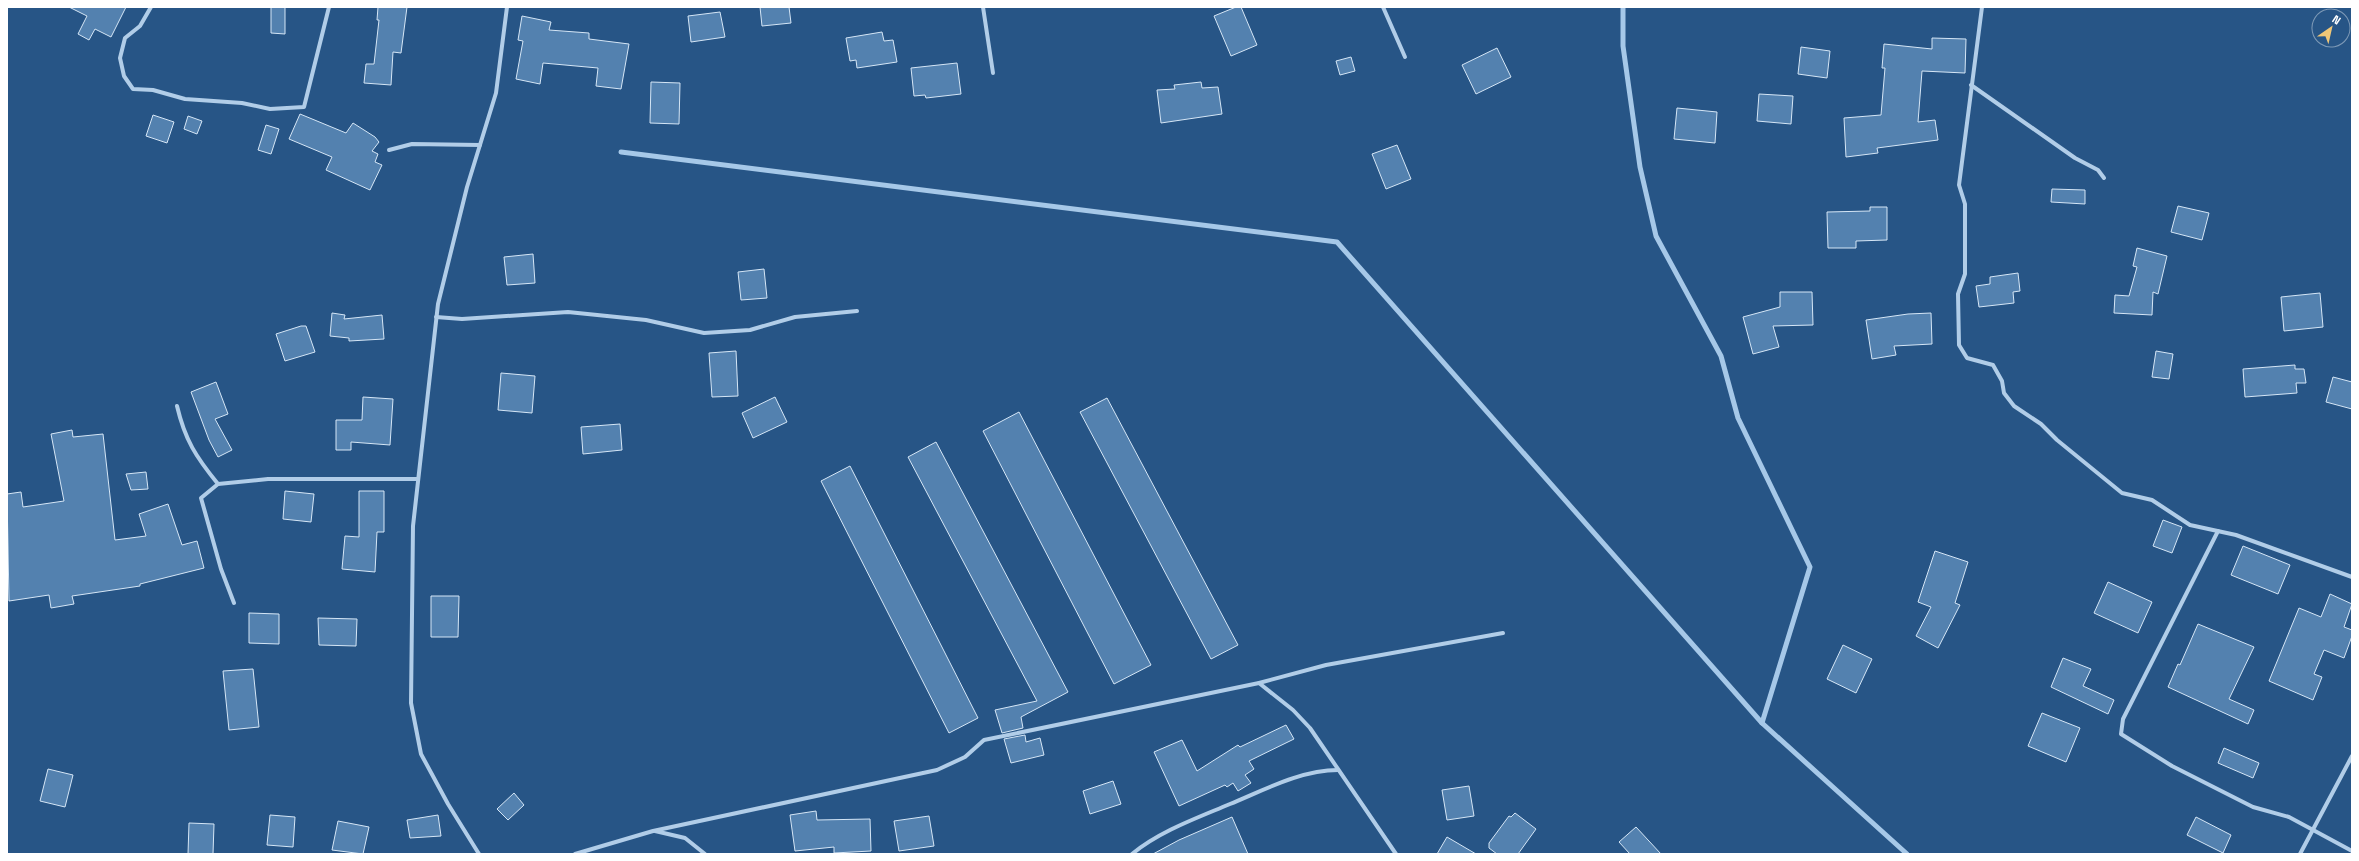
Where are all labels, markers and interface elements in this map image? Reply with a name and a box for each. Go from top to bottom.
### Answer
north arrow [2311,8,2351,48]
text: N [2330,12,2344,28]

